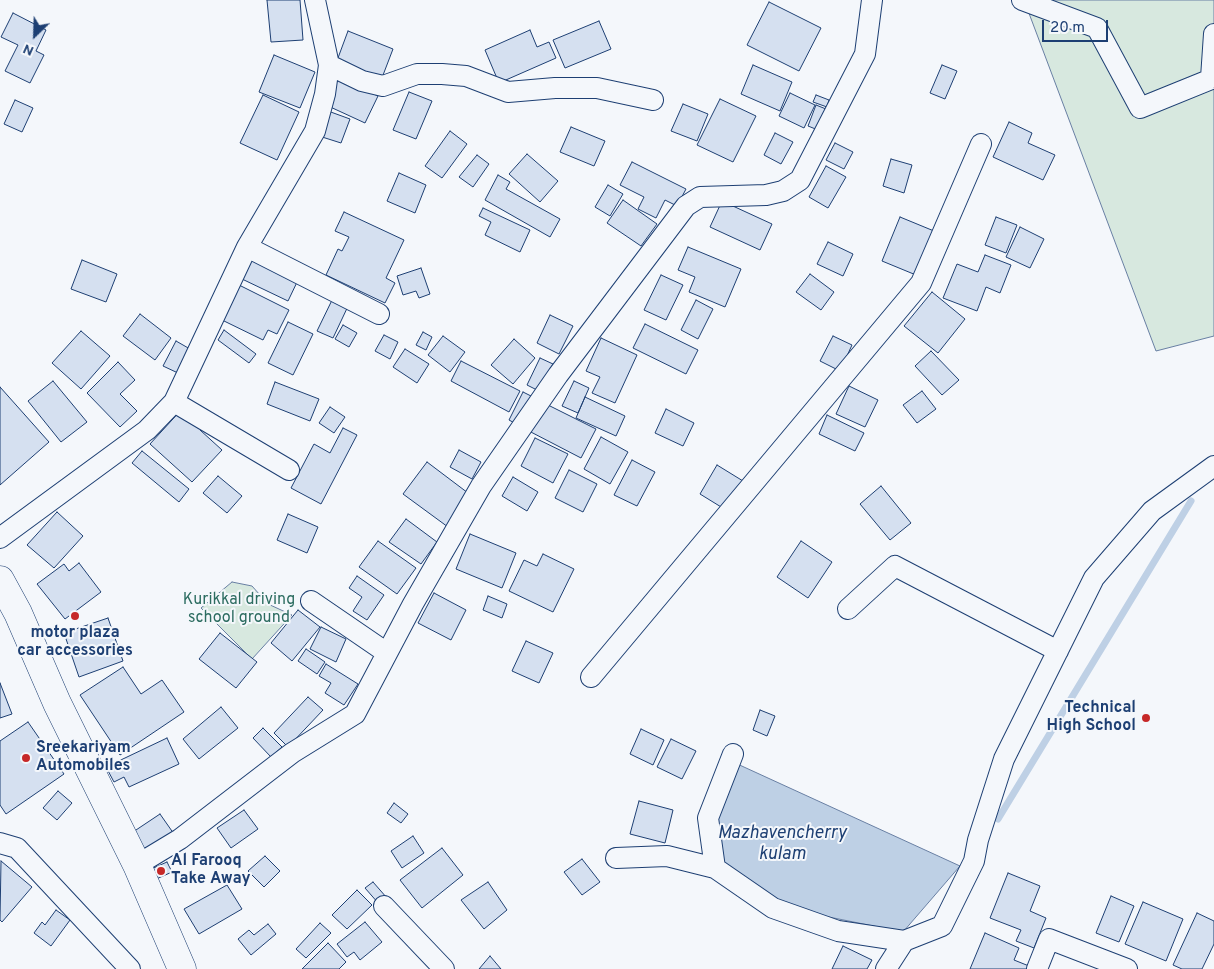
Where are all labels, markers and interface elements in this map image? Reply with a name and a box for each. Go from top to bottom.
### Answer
north arrow [10,10,60,60]
scale bar [1044,10,1110,42]
text: 20 m [1050,19,1085,38]
text: N [21,39,37,59]
park label: Kurikkal driving school ground [183,591,295,629]
marker: motor plaza car accessories [69,610,81,622]
place label: motor plaza car accessories [17,624,133,662]
place label: Technical High School [1047,699,1136,737]
marker: Technical High School [1140,712,1152,724]
place label: Sreekariyam Automobiles [36,739,131,777]
marker: Sreekariyam Automobiles [20,752,32,764]
water label: Mazhavencherry kulam [718,823,846,866]
place label: Al Farooq Take Away [171,852,251,890]
marker: Al Farooq Take Away [155,865,167,877]

